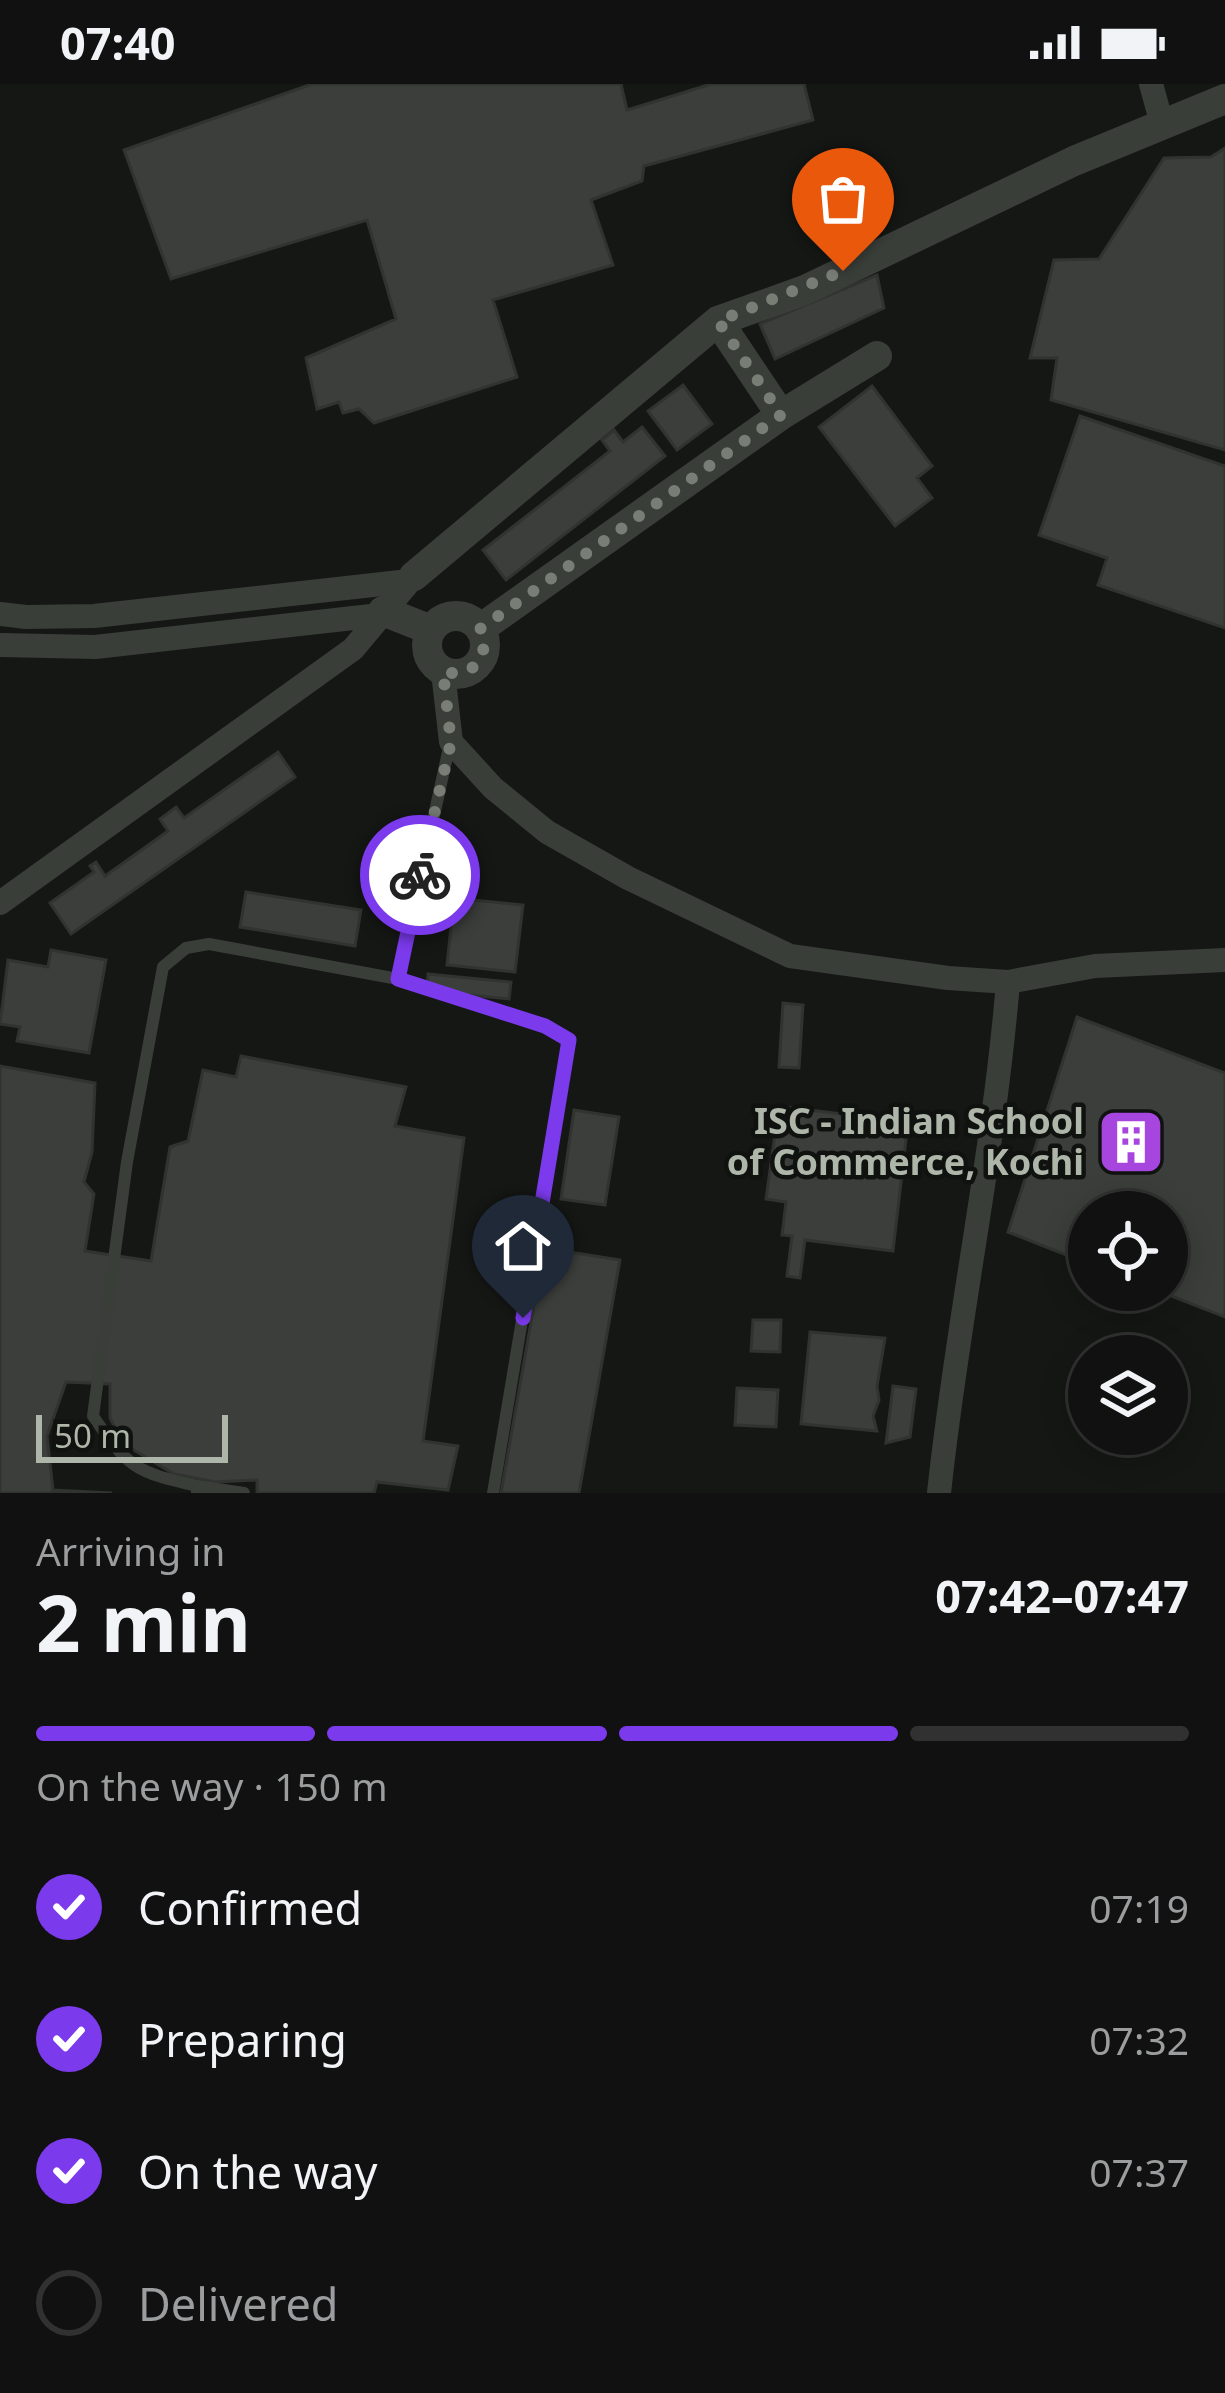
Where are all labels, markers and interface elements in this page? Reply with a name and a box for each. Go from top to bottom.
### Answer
text: 07:40 [60,12,176,73]
pin [792,148,894,271]
icon: bag [810,166,876,232]
courier [360,815,480,935]
icon: bike [387,842,453,908]
place label: ISC - Indian School of Commerce, Kochi [727,1096,1084,1186]
building icon: ISC - Indian School of Commerce, Kochi [1096,1107,1166,1177]
map controls [1068,1191,1188,1455]
button: locate [1068,1191,1188,1311]
pin [472,1195,574,1318]
icon: home [490,1213,556,1279]
button: layers [1068,1335,1188,1455]
scale bar [36,1409,228,1462]
text: 50 m [54,1413,131,1458]
text: Arriving in [36,1524,225,1577]
text: 07:42–07:47 [935,1565,1189,1626]
text: 2 min [36,1569,251,1675]
text: On the way · 150 m [36,1759,388,1812]
icon: check [36,1874,102,1940]
text: Confirmed [138,1877,362,1938]
text: 07:19 [1089,1881,1189,1934]
icon: check [36,2006,102,2072]
text: Preparing [138,2009,347,2070]
text: 07:32 [1089,2013,1189,2066]
icon: check [36,2138,102,2204]
text: On the way [138,2141,377,2202]
text: 07:37 [1089,2145,1189,2198]
text: Delivered [138,2273,338,2334]

